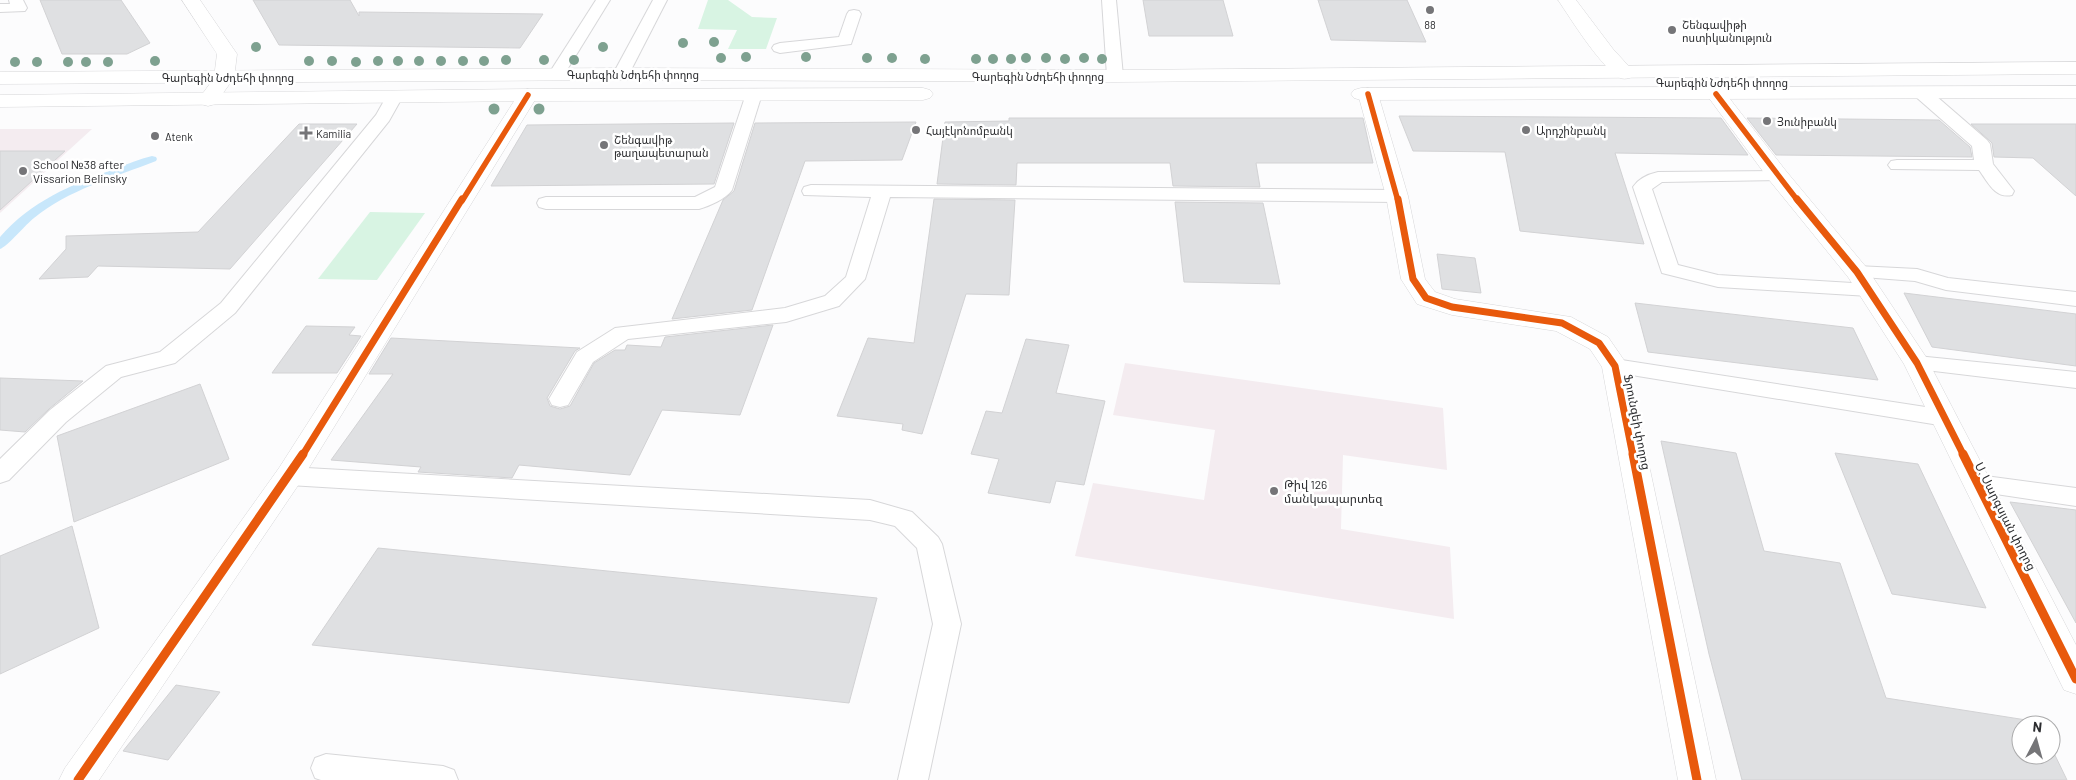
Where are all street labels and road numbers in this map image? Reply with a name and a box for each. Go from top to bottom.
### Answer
street label: Գարեգին Նժդեհի փողոց [567,68,699,82]
street label: Գարեգին Նժդեհի փողոց [972,70,1104,84]
street label: Գարեգին Նժդեհի փողոց [162,71,294,85]
street label: Գարեգին Նժդեհի փողոց [1656,76,1788,90]
street label: Ֆրունզեի փողոց [1621,373,1654,471]
street label: Ս. Սարգսյան փողոց [1972,460,2039,573]

